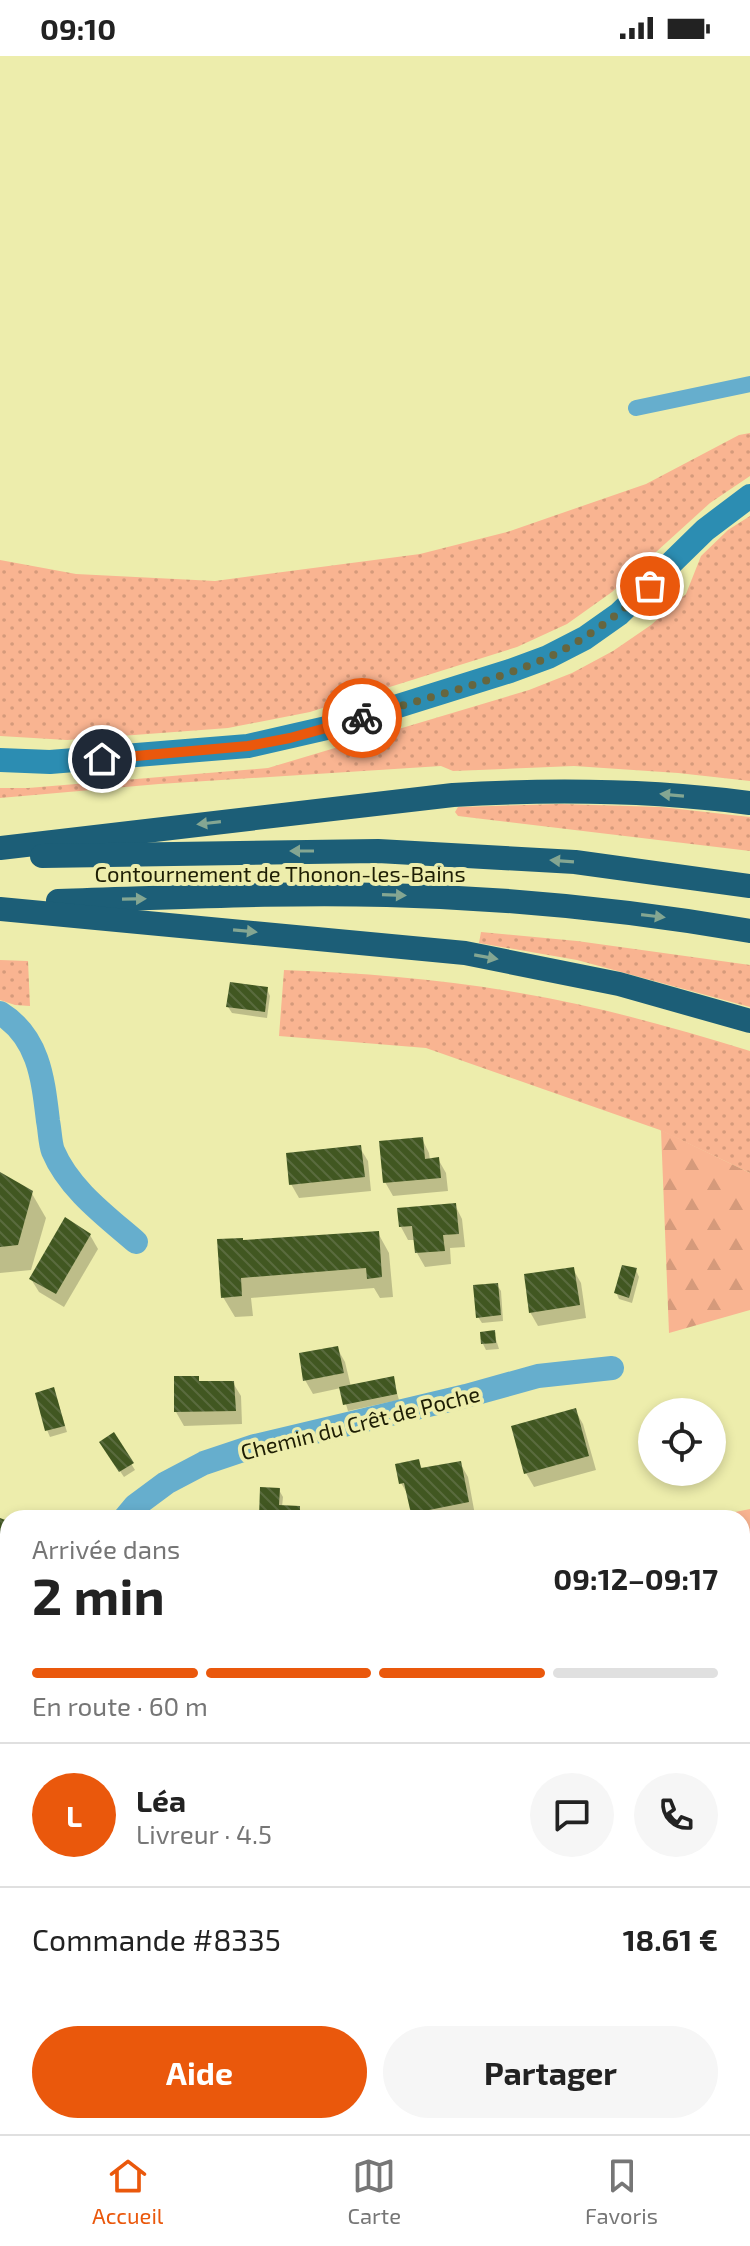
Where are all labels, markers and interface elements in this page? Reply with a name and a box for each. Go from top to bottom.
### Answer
text: 09:10 [40,10,116,46]
pin [616,552,684,620]
icon: bag [628,564,672,608]
courier [322,678,402,758]
icon: bike [340,696,384,740]
pin [68,725,136,793]
icon: home [80,737,124,781]
one-way arrow [659,788,684,801]
one-way arrow [196,817,221,830]
one-way arrow [289,845,314,857]
one-way arrow [549,854,574,867]
street label: Contournement de Thonon-les-Bains [94,860,466,886]
one-way arrow [382,889,407,902]
one-way arrow [122,893,147,906]
one-way arrow [641,910,666,923]
one-way arrow [233,925,258,938]
one-way arrow [474,952,499,964]
street label: Chemin du Crêt de Poche [238,1380,482,1464]
map controls [638,1398,726,1486]
button: locate [638,1398,726,1486]
text: Arrivée dans [32,1533,180,1564]
text: 09:12–09:17 [553,1560,718,1596]
text: 2 min [32,1563,165,1625]
text: En route · 60 m [32,1690,208,1721]
button: chat [530,1773,614,1857]
button: phone [634,1773,718,1857]
text: Léa [136,1782,186,1818]
text: L [66,1797,82,1833]
text: Livreur · 4.5 [136,1818,272,1849]
text: Commande #8335 [32,1921,281,1957]
text: 18.61 € [623,1921,718,1957]
button: Aide [32,2026,367,2118]
button: Partager [383,2026,718,2118]
tab: Accueil [92,2154,163,2228]
tab: Carte [347,2154,401,2228]
tab: Favoris [585,2154,658,2228]

